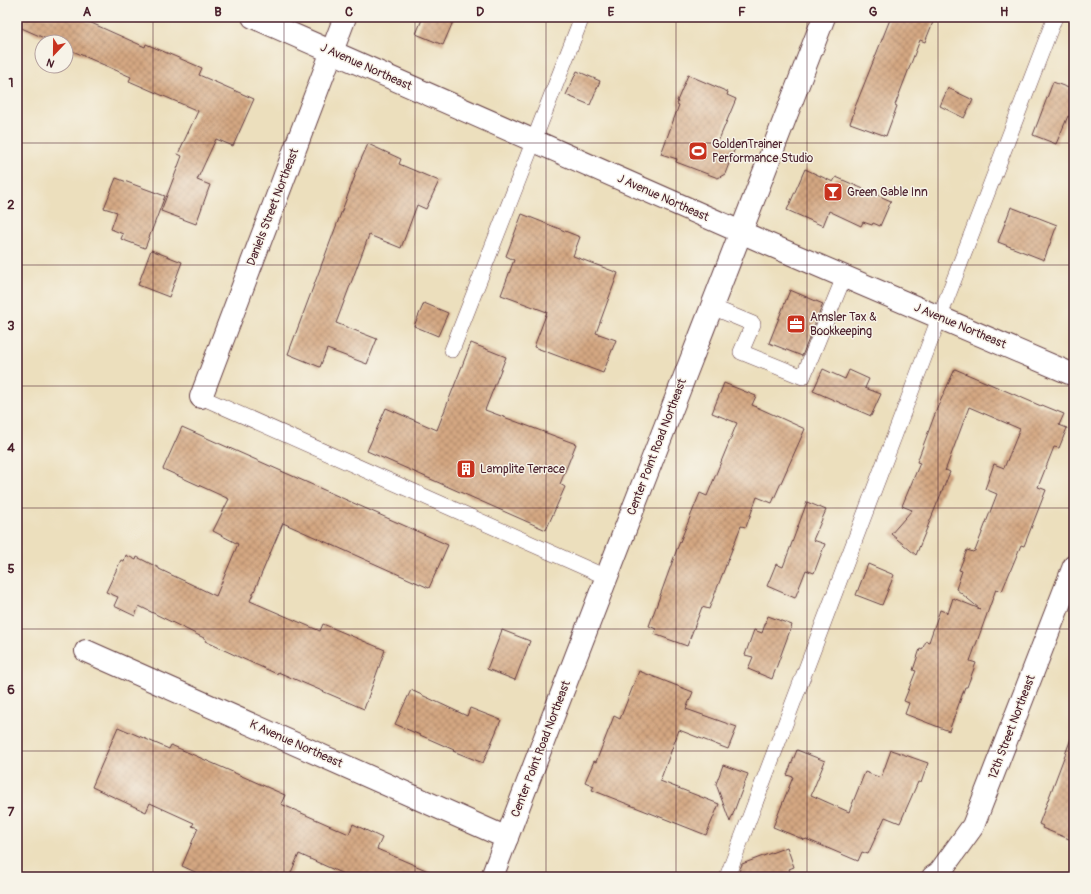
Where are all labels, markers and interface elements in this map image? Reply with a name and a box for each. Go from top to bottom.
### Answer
text: A [83,4,92,20]
text: B [214,4,222,20]
text: C [345,4,353,20]
text: D [476,4,484,20]
text: E [608,4,615,20]
text: F [738,4,746,20]
text: G [869,4,878,20]
text: H [1000,4,1008,20]
north arrow [34,34,74,74]
street label: J Avenue Northeast [318,40,414,94]
text: N [44,55,56,70]
text: 1 [8,75,14,91]
place label: GoldenTrainer Performance Studio [712,137,814,166]
sports icon: GoldenTrainer Performance Studio [687,140,709,162]
street label: Daniels Street Northeast [244,146,302,268]
street label: J Avenue Northeast [615,171,711,225]
bar icon: Green Gable Inn [822,181,844,203]
place label: Green Gable Inn [847,185,928,200]
text: 2 [7,197,15,213]
street label: J Avenue Northeast [912,300,1009,352]
place label: Amsler Tax & Bookkeeping [810,310,877,339]
office icon: Amsler Tax & Bookkeeping [785,313,807,335]
text: 3 [7,318,15,334]
street label: Center Point Road Northeast [624,376,690,517]
text: 4 [7,440,15,456]
building icon: Lamplite Terrace [455,458,477,480]
place label: Lamplite Terrace [480,462,565,477]
text: 5 [7,561,15,577]
street label: 12th Street Northeast [985,673,1039,781]
street label: Center Point Road Northeast [508,678,574,819]
text: 6 [7,682,15,698]
street label: K Avenue Northeast [247,717,345,771]
text: 7 [8,804,15,820]

